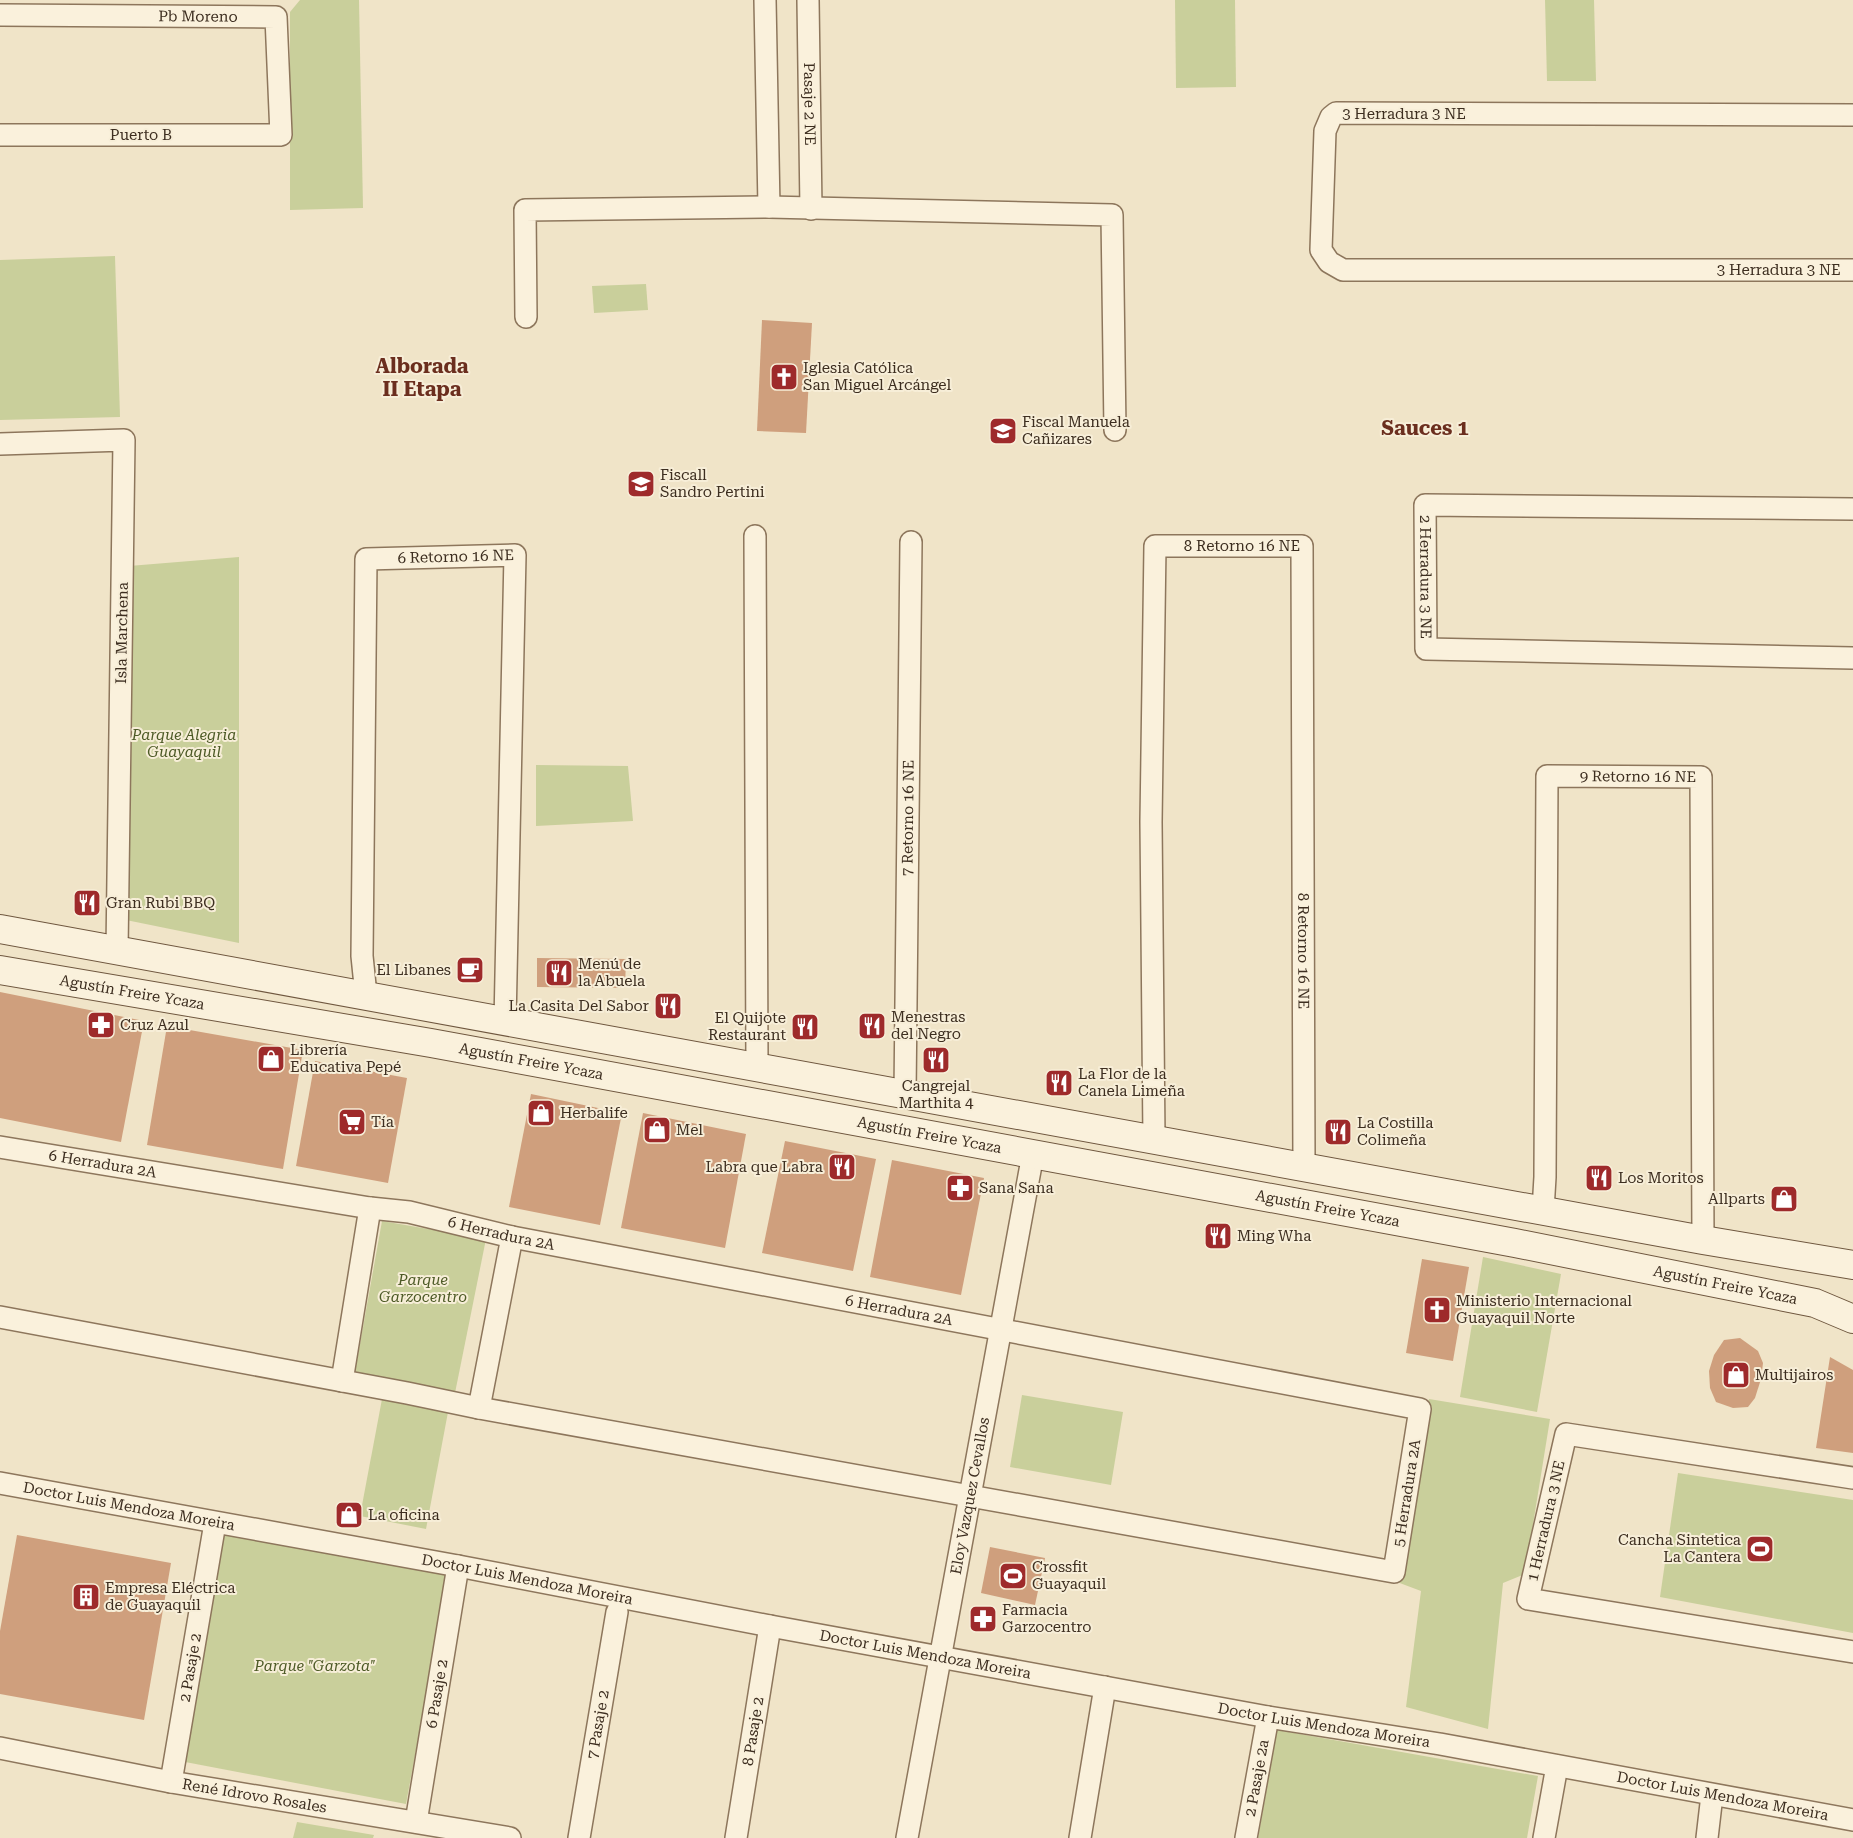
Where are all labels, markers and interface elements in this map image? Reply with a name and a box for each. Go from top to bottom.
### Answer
street label: Pb Moreno [158,7,238,26]
street label: Pasaje 2 NE [800,62,819,146]
street label: 3 Herradura 3 NE [1342,105,1466,123]
street label: Puerto B [110,126,172,144]
street label: 3 Herradura 3 NE [1717,261,1841,279]
district label: Alborada II Etapa [375,354,469,401]
place label: Iglesia Católica San Miguel Arcángel [803,359,951,394]
church icon: Iglesia Católica San Miguel Arcángel [769,362,799,392]
place label: Fiscal Manuela Cañizares [1022,413,1130,448]
school or university icon: Fiscal Manuela Cañizares [988,416,1018,446]
district label: Sauces 1 [1381,416,1469,440]
place label: Fiscall Sandro Pertini [660,466,765,501]
school or university icon: Fiscall Sandro Pertini [626,469,656,499]
street label: 2 Herradura 3 NE [1416,515,1435,639]
street label: 8 Retorno 16 NE [1184,537,1300,555]
street label: 6 Retorno 16 NE [397,546,514,567]
street label: Isla Marchena [112,582,132,684]
park label: Parque Alegria Guayaquil [131,726,236,761]
street label: 7 Retorno 16 NE [898,760,918,876]
street label: 9 Retorno 16 NE [1580,767,1696,786]
restaurant icon: Gran Rubi BBQ [72,888,102,918]
street label: 8 Retorno 16 NE [1294,893,1312,1009]
place label: Gran Rubi BBQ [106,894,215,912]
cafe icon: El Libanes [455,955,485,985]
place label: Menú de la Abuela [578,955,645,990]
restaurant icon: Menú de la Abuela [544,958,574,988]
place label: El Libanes [376,961,451,979]
street label: Agustín Freire Ycaza [58,971,206,1013]
restaurant icon: La Casita Del Sabor [653,991,683,1021]
place label: La Casita Del Sabor [509,997,649,1015]
place label: Menestras del Negro [891,1008,965,1043]
place label: El Quijote Restaurant [708,1009,786,1044]
pharmacy icon: Cruz Azul [86,1010,116,1040]
restaurant icon: Menestras del Negro [857,1011,887,1041]
restaurant icon: El Quijote Restaurant [790,1012,820,1042]
place label: Cruz Azul [120,1016,189,1034]
street label: Agustín Freire Ycaza [458,1039,605,1084]
place label: Librería Educativa Pepé [290,1041,401,1076]
shop icon: Librería Educativa Pepé [256,1044,286,1074]
restaurant icon: Cangrejal Marthita 4 [921,1045,951,1075]
place label: La Flor de la Canela Limeña [1078,1065,1185,1100]
restaurant icon: La Flor de la Canela Limeña [1044,1068,1074,1098]
place label: Cangrejal Marthita 4 [899,1077,974,1112]
shop icon: Herbalife [526,1098,556,1128]
place label: Herbalife [560,1104,628,1122]
supermarket icon: Tía [337,1107,367,1137]
place label: Tía [371,1113,394,1131]
street label: Agustín Freire Ycaza [856,1113,1003,1157]
place label: La Costilla Colimeña [1357,1114,1433,1149]
shop icon: Mel [642,1115,672,1145]
restaurant icon: La Costilla Colimeña [1323,1117,1353,1147]
place label: Mel [676,1121,703,1139]
street label: 6 Herradura 2A [47,1146,158,1182]
restaurant icon: Labra que Labra [827,1152,857,1182]
place label: Labra que Labra [706,1158,823,1176]
restaurant icon: Los Moritos [1584,1163,1614,1193]
place label: Los Moritos [1618,1169,1704,1187]
pharmacy icon: Sana Sana [945,1173,975,1203]
place label: Sana Sana [979,1179,1054,1197]
shop icon: Allparts [1769,1184,1799,1214]
street label: Agustín Freire Ycaza [1254,1186,1401,1231]
place label: Allparts [1708,1190,1765,1208]
street label: 6 Herradura 2A [446,1213,557,1254]
restaurant icon: Ming Wha [1203,1221,1233,1251]
place label: Ming Wha [1237,1227,1311,1245]
street label: Agustín Freire Ycaza [1652,1262,1799,1308]
park label: Parque Garzocentro [379,1271,467,1306]
street label: 6 Herradura 2A [844,1291,955,1329]
place label: Ministerio Internacional Guayaquil Norte [1456,1292,1632,1327]
church icon: Ministerio Internacional Guayaquil Norte [1422,1295,1452,1325]
shop icon: Multijairos [1721,1360,1751,1390]
place label: Multijairos [1755,1366,1833,1384]
street label: Eloy Vazquez Cevallos [947,1416,993,1576]
street label: 5 Herradura 2A [1390,1437,1424,1548]
street label: 1 Herradura 3 NE [1523,1459,1569,1583]
street label: Doctor Luis Mendoza Moreira [22,1478,236,1534]
shop icon: La oficina [334,1500,364,1530]
place label: La oficina [368,1506,440,1524]
place label: Cancha Sintetica La Cantera [1618,1531,1741,1566]
sports icon: Cancha Sintetica La Cantera [1745,1534,1775,1564]
street label: Doctor Luis Mendoza Moreira [420,1551,635,1608]
place label: Crossfit Guayaquil [1032,1558,1106,1593]
sports icon: Crossfit Guayaquil [998,1561,1028,1591]
place label: Empresa Eléctrica de Guayaquil [105,1579,235,1614]
building icon: Empresa Eléctrica de Guayaquil [71,1582,101,1612]
place label: Farmacia Garzocentro [1002,1601,1092,1636]
pharmacy icon: Farmacia Garzocentro [968,1604,998,1634]
street label: Doctor Luis Mendoza Moreira [818,1626,1033,1683]
street label: 2 Pasaje 2 [176,1632,205,1704]
park label: Parque "Garzota" [253,1657,376,1675]
street label: 6 Pasaje 2 [423,1658,452,1730]
street label: 7 Pasaje 2 [583,1689,613,1760]
street label: 8 Pasaje 2 [739,1696,768,1767]
street label: Doctor Luis Mendoza Moreira [1216,1699,1431,1751]
street label: 2 Pasaje 2a [1241,1738,1273,1818]
street label: Doctor Luis Mendoza Moreira [1615,1768,1830,1824]
street label: René Idrovo Rosales [181,1775,328,1817]

